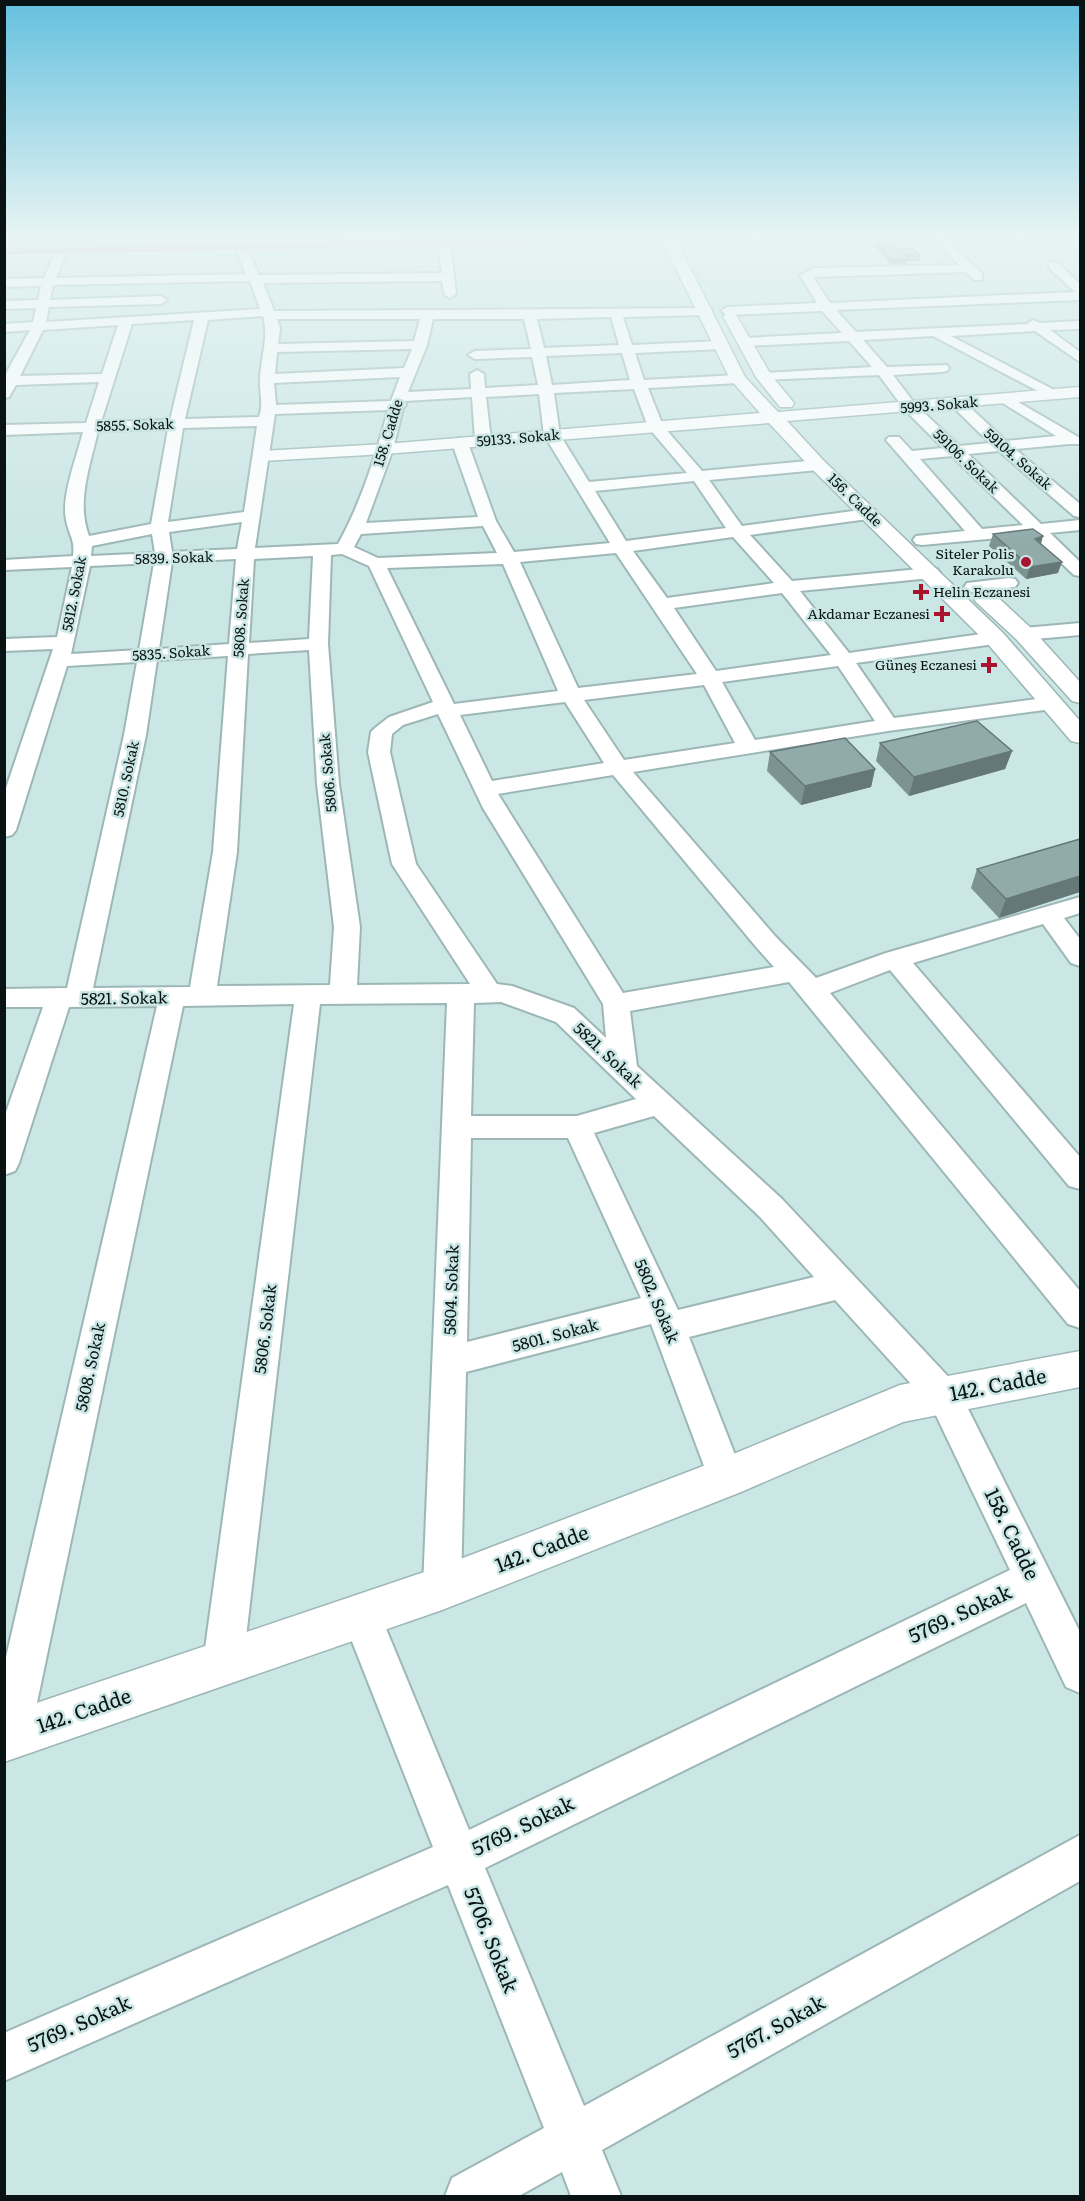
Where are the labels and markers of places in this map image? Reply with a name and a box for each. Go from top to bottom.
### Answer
place label: Siteler Polis Karakolu [936,543,1014,579]
marker: Siteler Polis Karakolu [1019,555,1033,569]
place label: Helin Eczanesi [933,581,1031,601]
marker: Helin Eczanesi [914,585,928,599]
place label: Akdamar Eczanesi [808,603,930,623]
marker: Akdamar Eczanesi [935,607,949,621]
place label: Güneş Eczanesi [875,654,977,674]
marker: Güneş Eczanesi [982,658,996,672]

